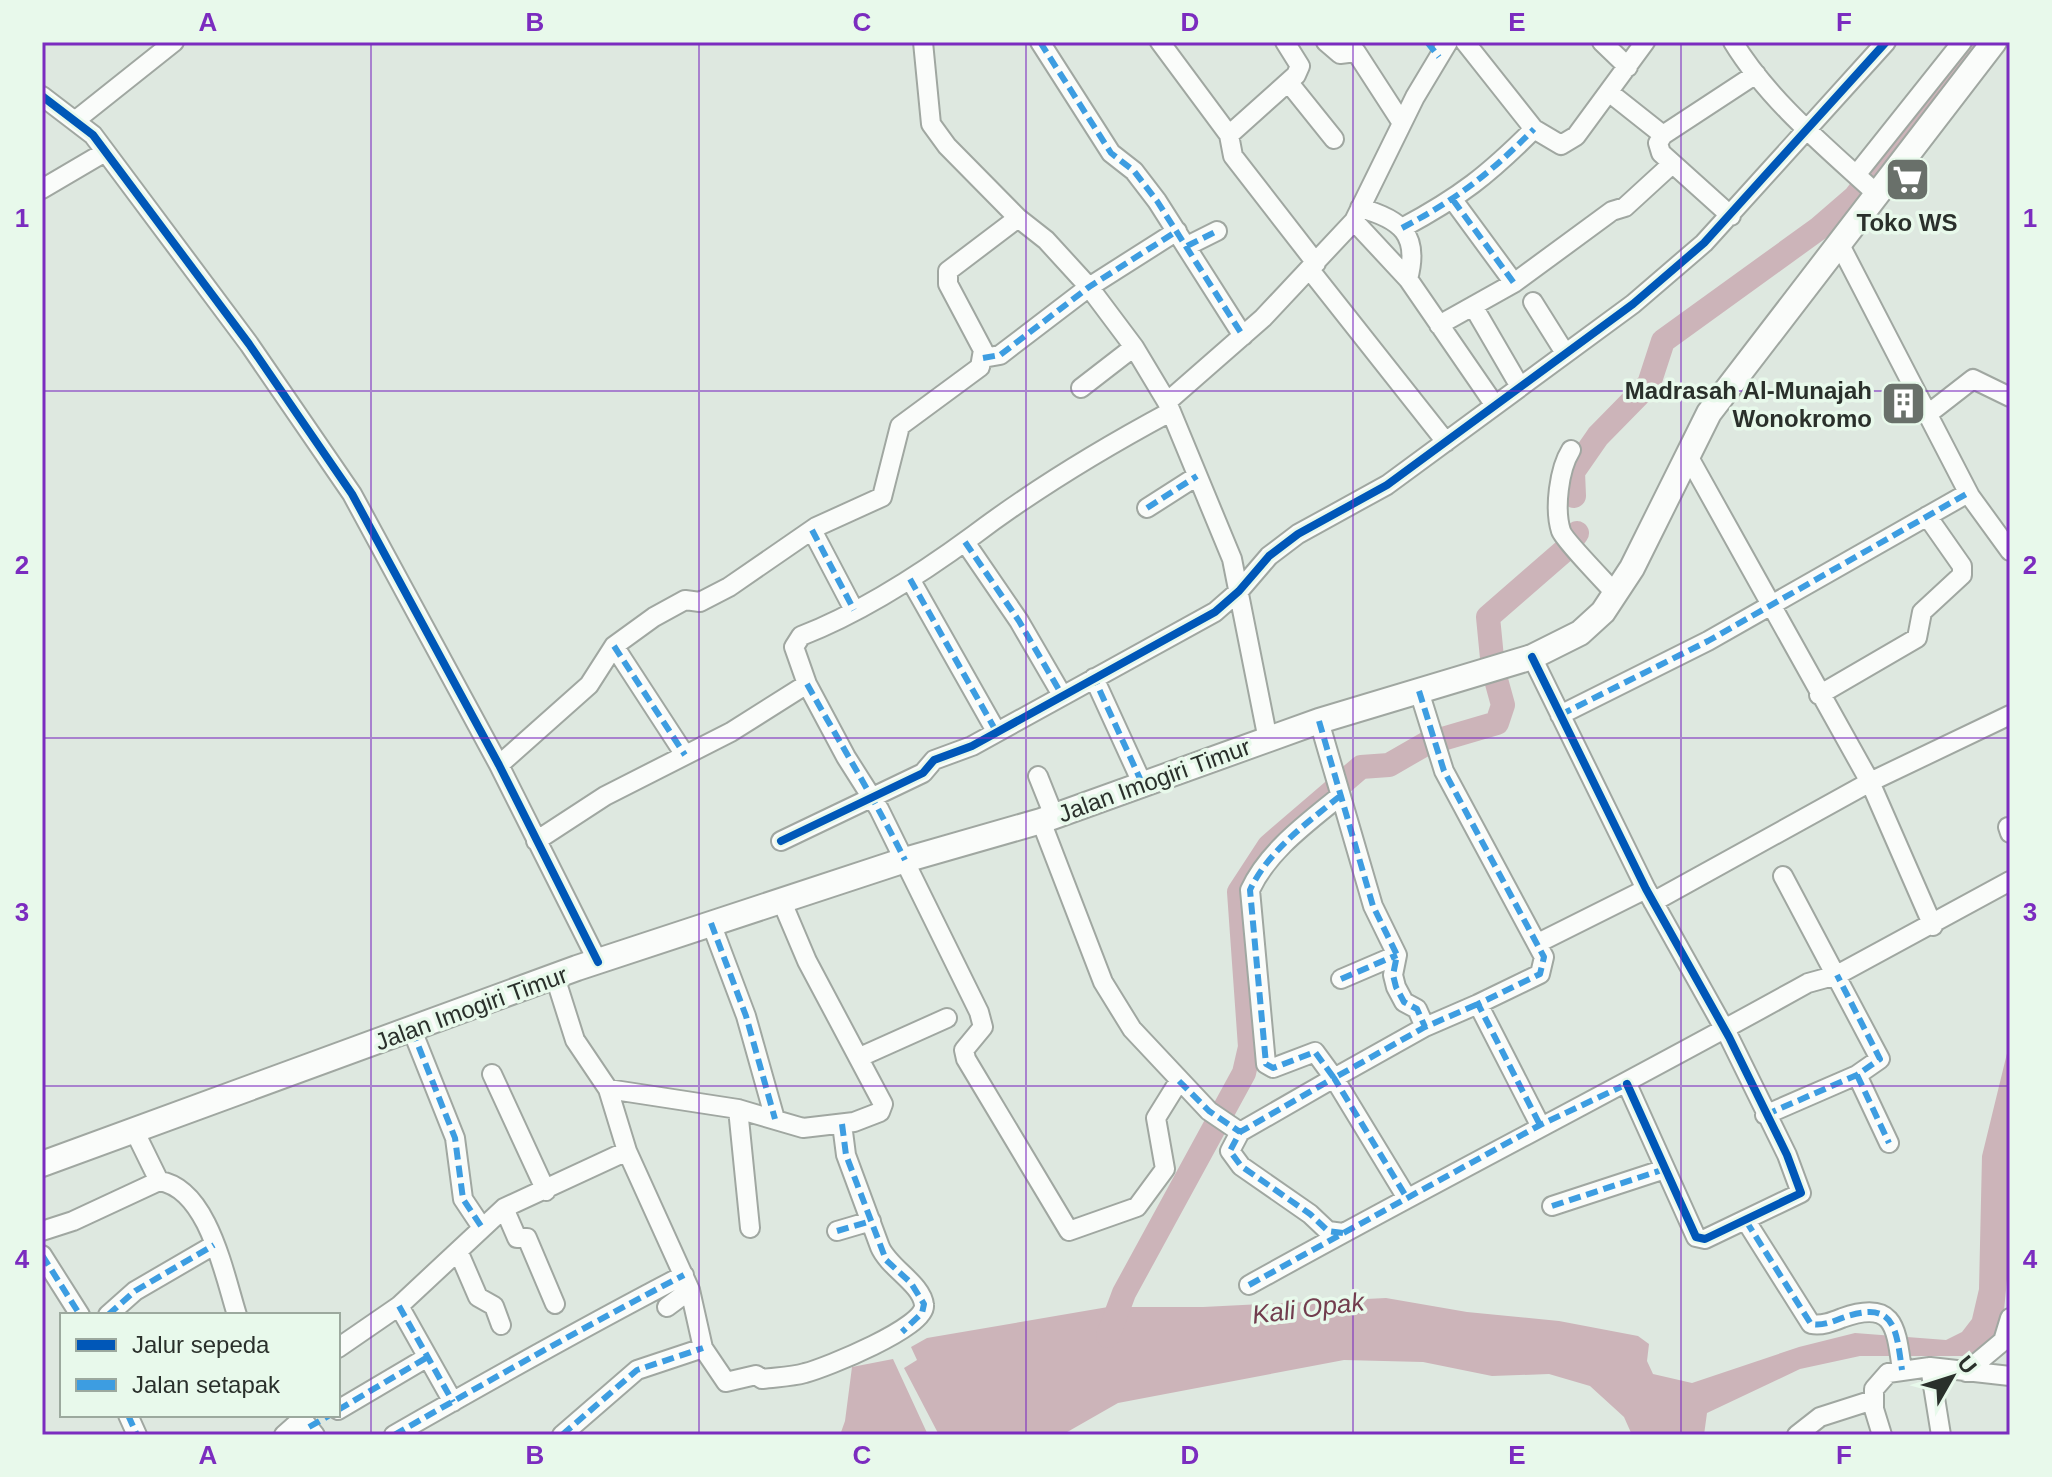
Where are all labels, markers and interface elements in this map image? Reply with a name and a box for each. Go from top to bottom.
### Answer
text: A [199,7,218,37]
text: B [526,7,544,37]
text: C [853,7,872,37]
text: D [1181,7,1199,37]
text: E [1508,7,1526,37]
text: F [1836,7,1852,37]
supermarket icon: Toko WS [1883,156,1931,204]
text: 1 [15,203,29,233]
text: 1 [2023,203,2037,233]
place label: Toko WS [1857,209,1957,236]
place label: Madrasah Al-Munajah Wonokromo [1625,377,1872,432]
building icon: Madrasah Al-Munajah Wonokromo [1879,380,1927,428]
text: 2 [15,550,29,580]
text: 2 [2023,550,2037,580]
street label: Jalan Imogiri Timur [1054,733,1254,827]
text: 3 [15,897,29,927]
text: 3 [2023,897,2037,927]
street label: Jalan Imogiri Timur [371,961,571,1055]
text: 4 [15,1244,30,1274]
text: 4 [2023,1244,2038,1274]
water label: Kali Opak [1250,1286,1368,1330]
legend [60,1313,340,1417]
text: Jalur sepeda [132,1331,270,1358]
north arrow [1912,1337,1992,1417]
text: U [1952,1351,1982,1379]
text: Jalan setapak [132,1371,281,1398]
text: A [199,1440,218,1470]
text: B [526,1440,544,1470]
text: C [853,1440,872,1470]
text: D [1181,1440,1199,1470]
text: E [1508,1440,1526,1470]
text: F [1836,1440,1852,1470]

